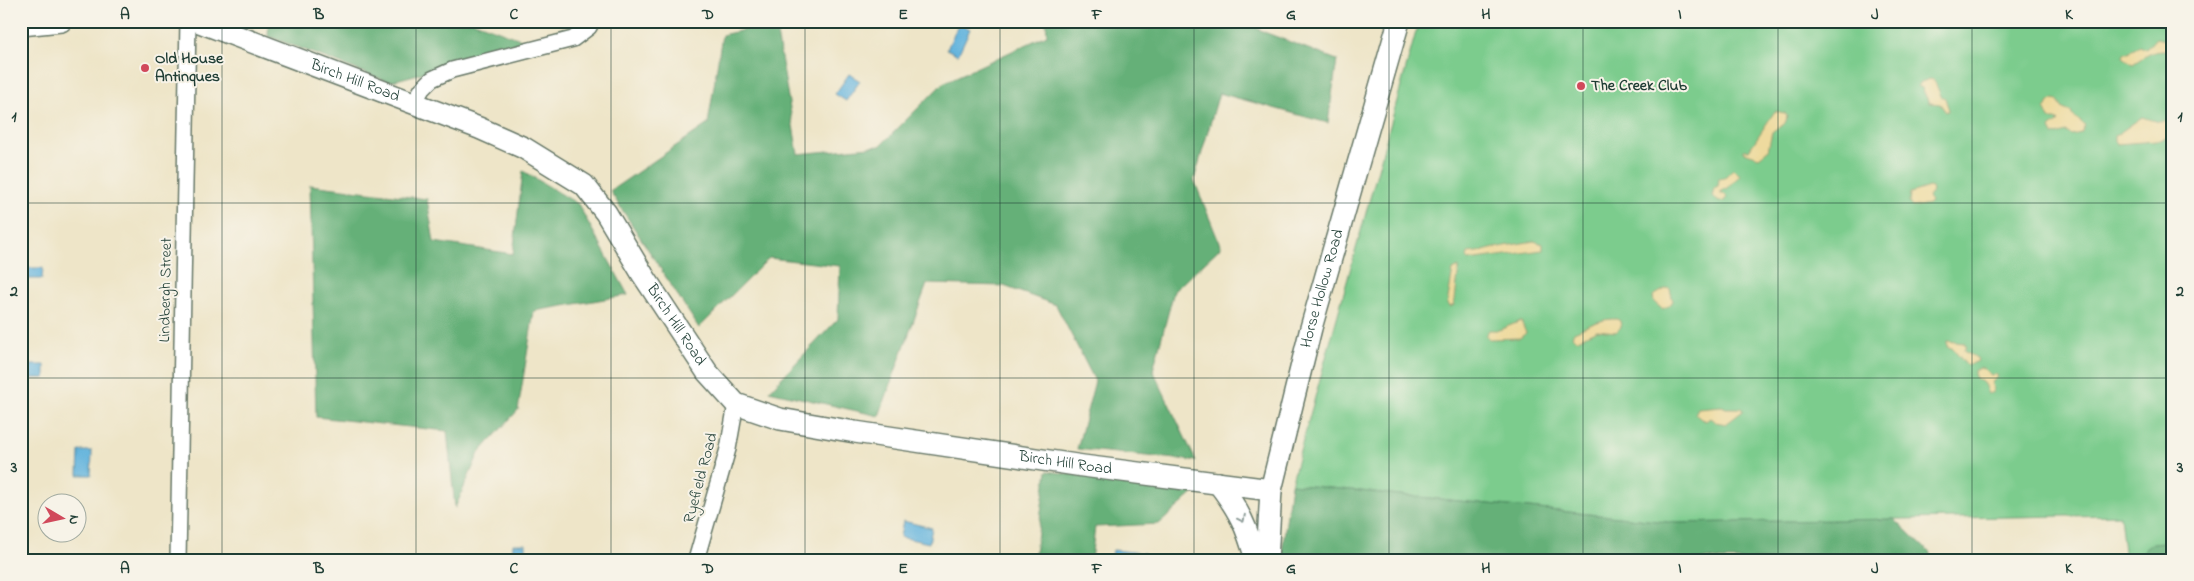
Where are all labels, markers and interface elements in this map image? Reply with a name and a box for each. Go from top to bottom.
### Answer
text: A [120,3,130,27]
text: B [313,3,325,27]
text: C [510,3,519,27]
text: D [701,3,714,27]
text: E [898,3,908,27]
text: F [1091,3,1103,27]
text: G [1286,3,1296,27]
text: H [1481,3,1491,27]
text: I [1678,3,1682,27]
text: J [1871,3,1879,27]
text: K [2065,3,2074,27]
place label: Old House Antinques [155,47,224,89]
street label: Birch Hill Road [306,53,403,109]
marker: Old House Antinques [139,62,151,74]
place label: The Creek Club [1591,74,1688,98]
marker: The Creek Club [1575,80,1587,92]
text: 1 [11,105,17,129]
text: 1 [2177,105,2183,129]
street label: Horse Hollow Road [1295,227,1351,350]
street label: Lindbergh Street [153,237,179,343]
street label: Birch Hill Road [640,278,712,371]
text: 2 [9,280,18,304]
text: 2 [2175,280,2184,304]
street label: Ryefield Road [677,430,725,526]
street label: Birch Hill Road [1016,444,1114,482]
text: 3 [10,456,18,480]
text: 3 [2176,456,2184,480]
north arrow [38,494,88,544]
text: N [62,513,84,526]
one-way arrow [1236,514,1246,523]
text: A [120,557,130,581]
text: B [313,557,325,581]
text: C [510,557,519,581]
text: D [701,557,714,581]
text: E [898,557,908,581]
text: F [1091,557,1103,581]
text: G [1286,557,1296,581]
text: H [1481,557,1491,581]
text: I [1678,557,1682,581]
text: J [1871,557,1879,581]
text: K [2065,557,2074,581]

